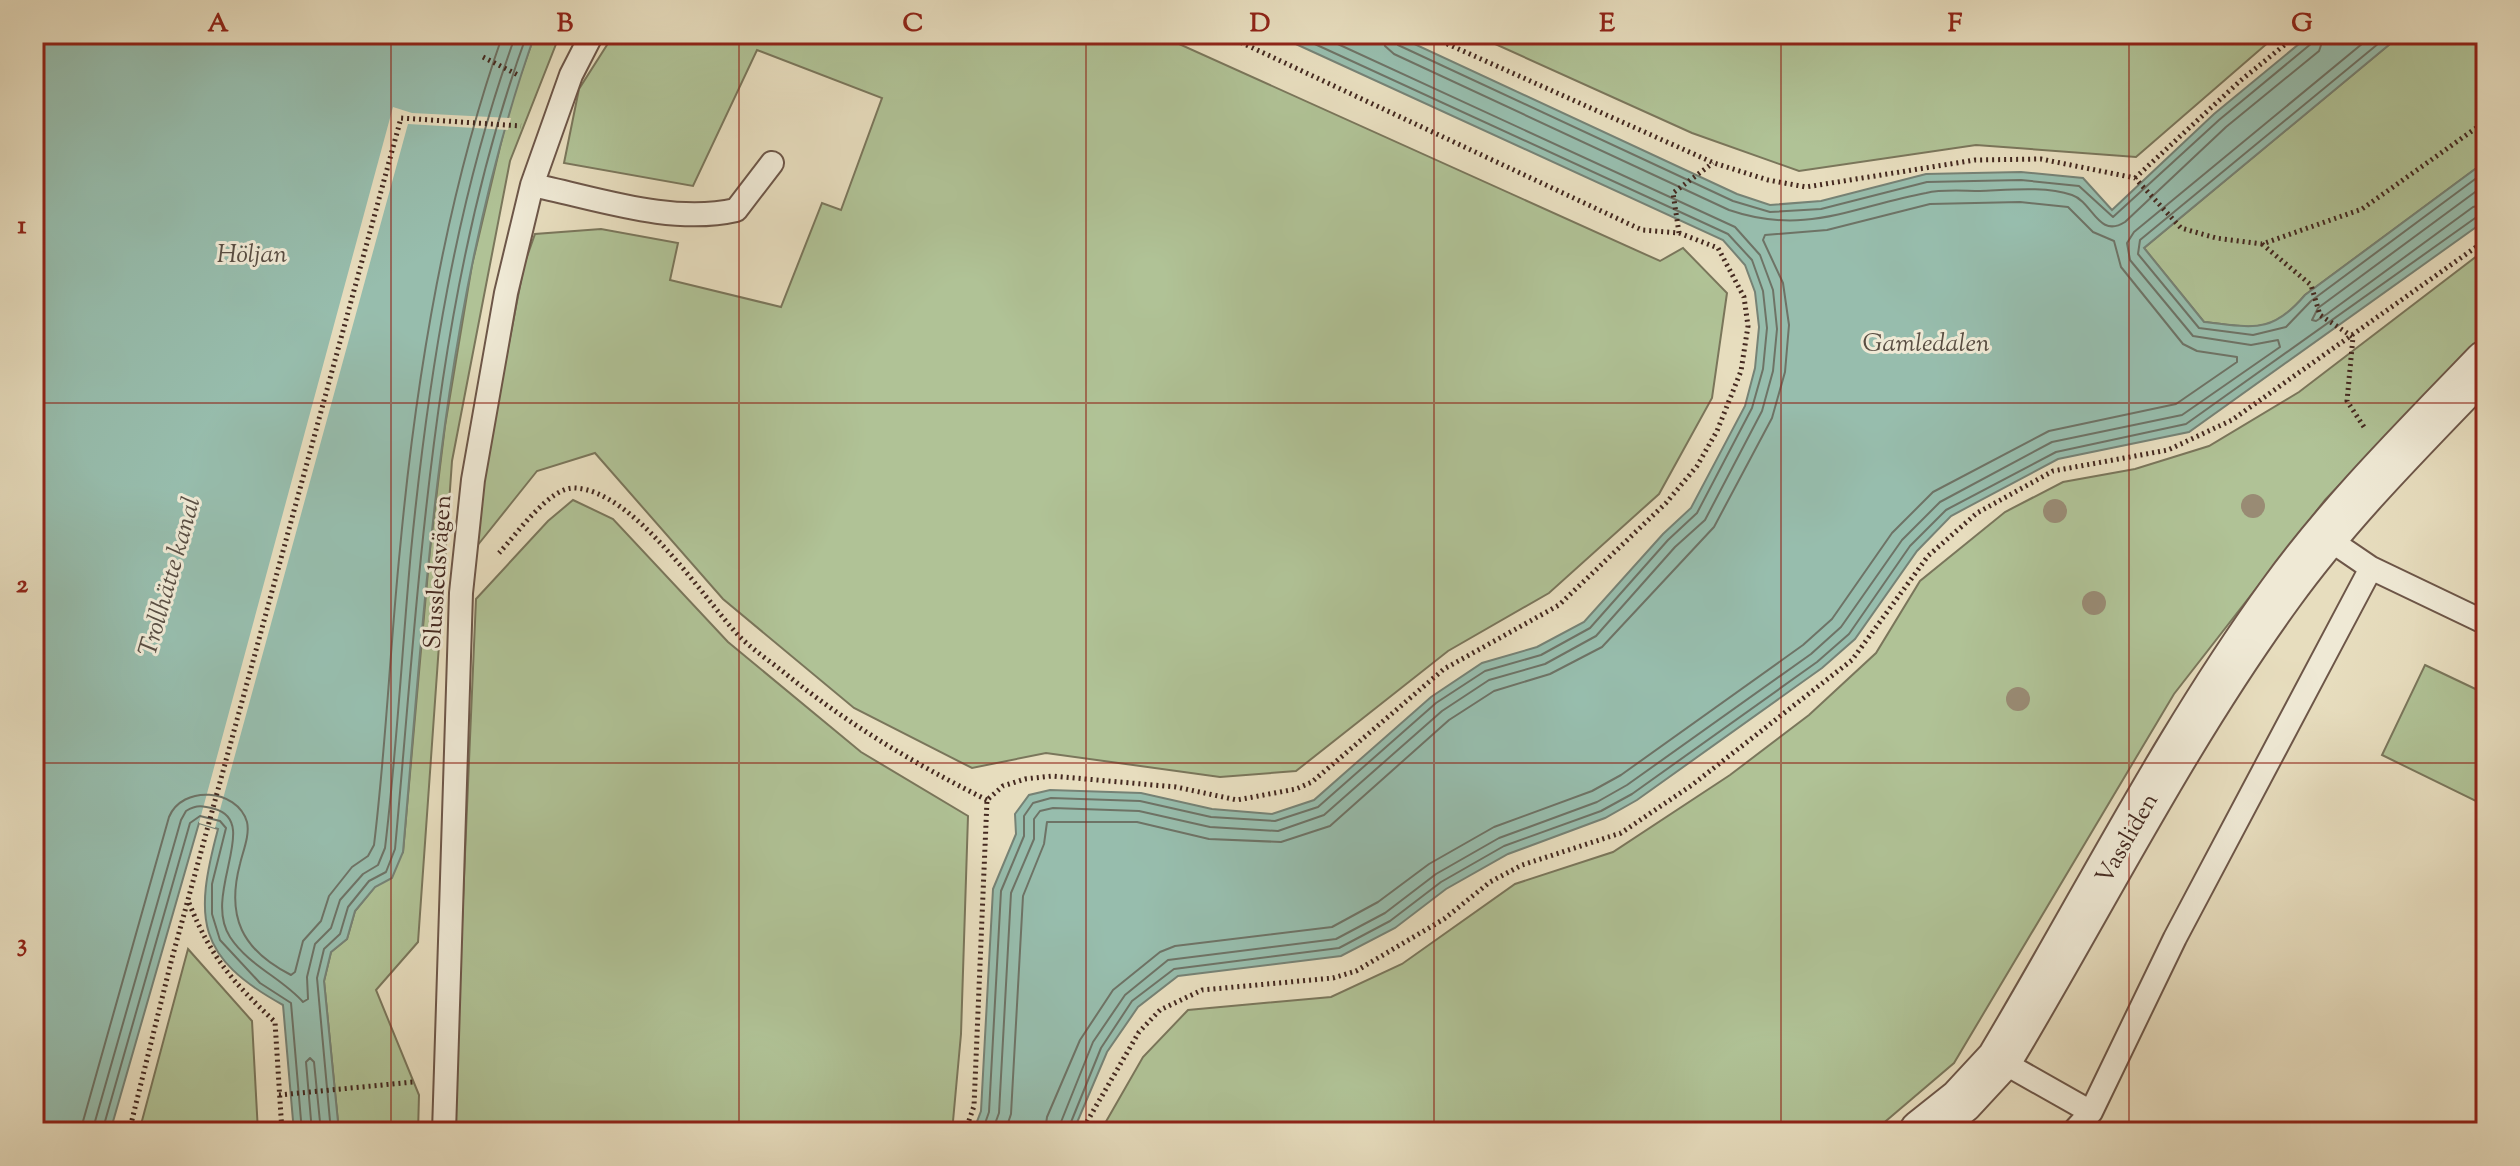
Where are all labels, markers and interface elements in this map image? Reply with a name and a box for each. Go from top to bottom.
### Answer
text: A [207,6,229,43]
text: B [557,6,574,43]
text: C [903,6,923,43]
text: D [1250,6,1270,43]
text: E [1599,6,1615,43]
text: F [1948,6,1963,43]
text: G [2291,6,2313,43]
text: 1 [18,208,27,245]
water label: Höljan [217,237,287,274]
water label: Gamledalen [1862,326,1990,363]
water label: Trollhätte kanal [131,493,211,661]
street label: Slussledsvägen [417,494,461,650]
text: 2 [16,567,29,604]
street label: Vassliden [2088,787,2168,891]
text: 3 [17,926,27,963]

